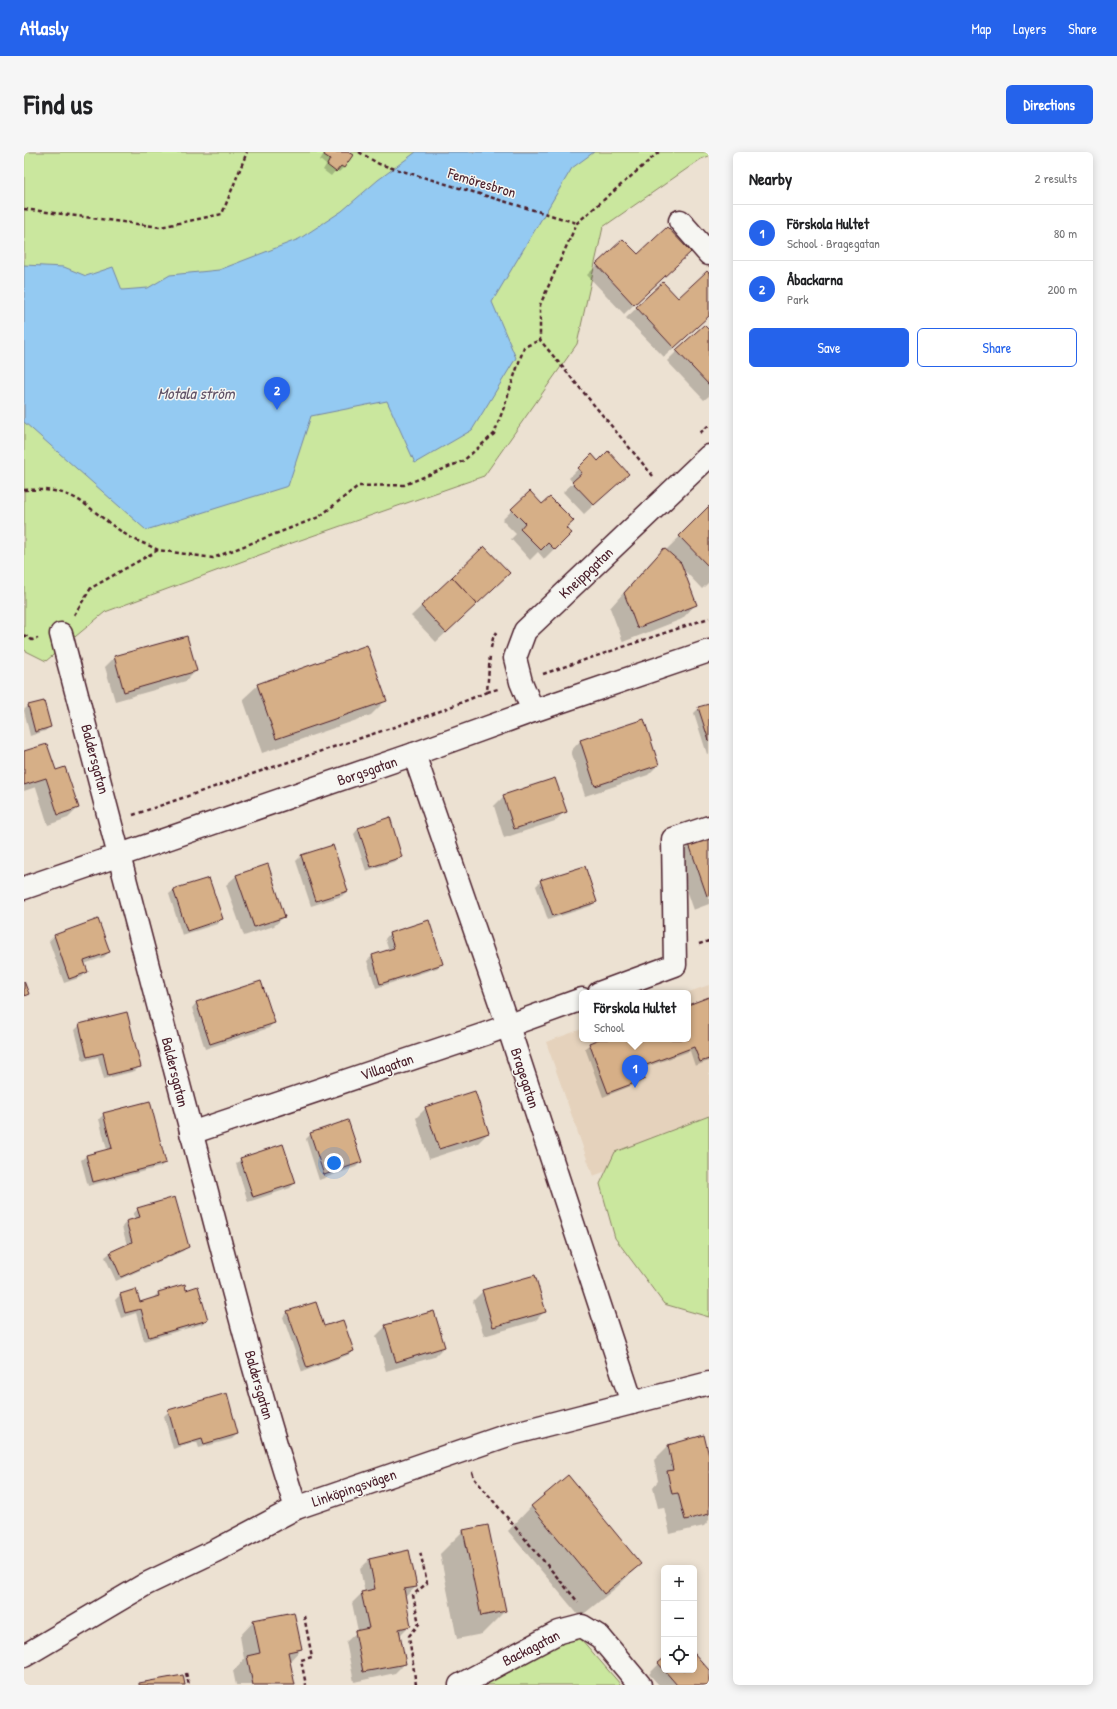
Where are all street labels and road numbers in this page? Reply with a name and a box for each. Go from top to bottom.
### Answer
street label: Femöresbron [445,162,519,203]
street label: Kneippgatan [554,542,618,603]
street label: Baldersgatan [76,722,115,796]
street label: Borgsgatan [334,750,400,791]
street label: Baldersgatan [157,1035,194,1109]
street label: Bragegatan [506,1045,545,1111]
street label: Villagatan [358,1048,416,1085]
street label: Baldersgatan [240,1348,279,1422]
street label: Linköpingsvägen [309,1463,399,1512]
street label: Backagatan [498,1624,563,1671]

